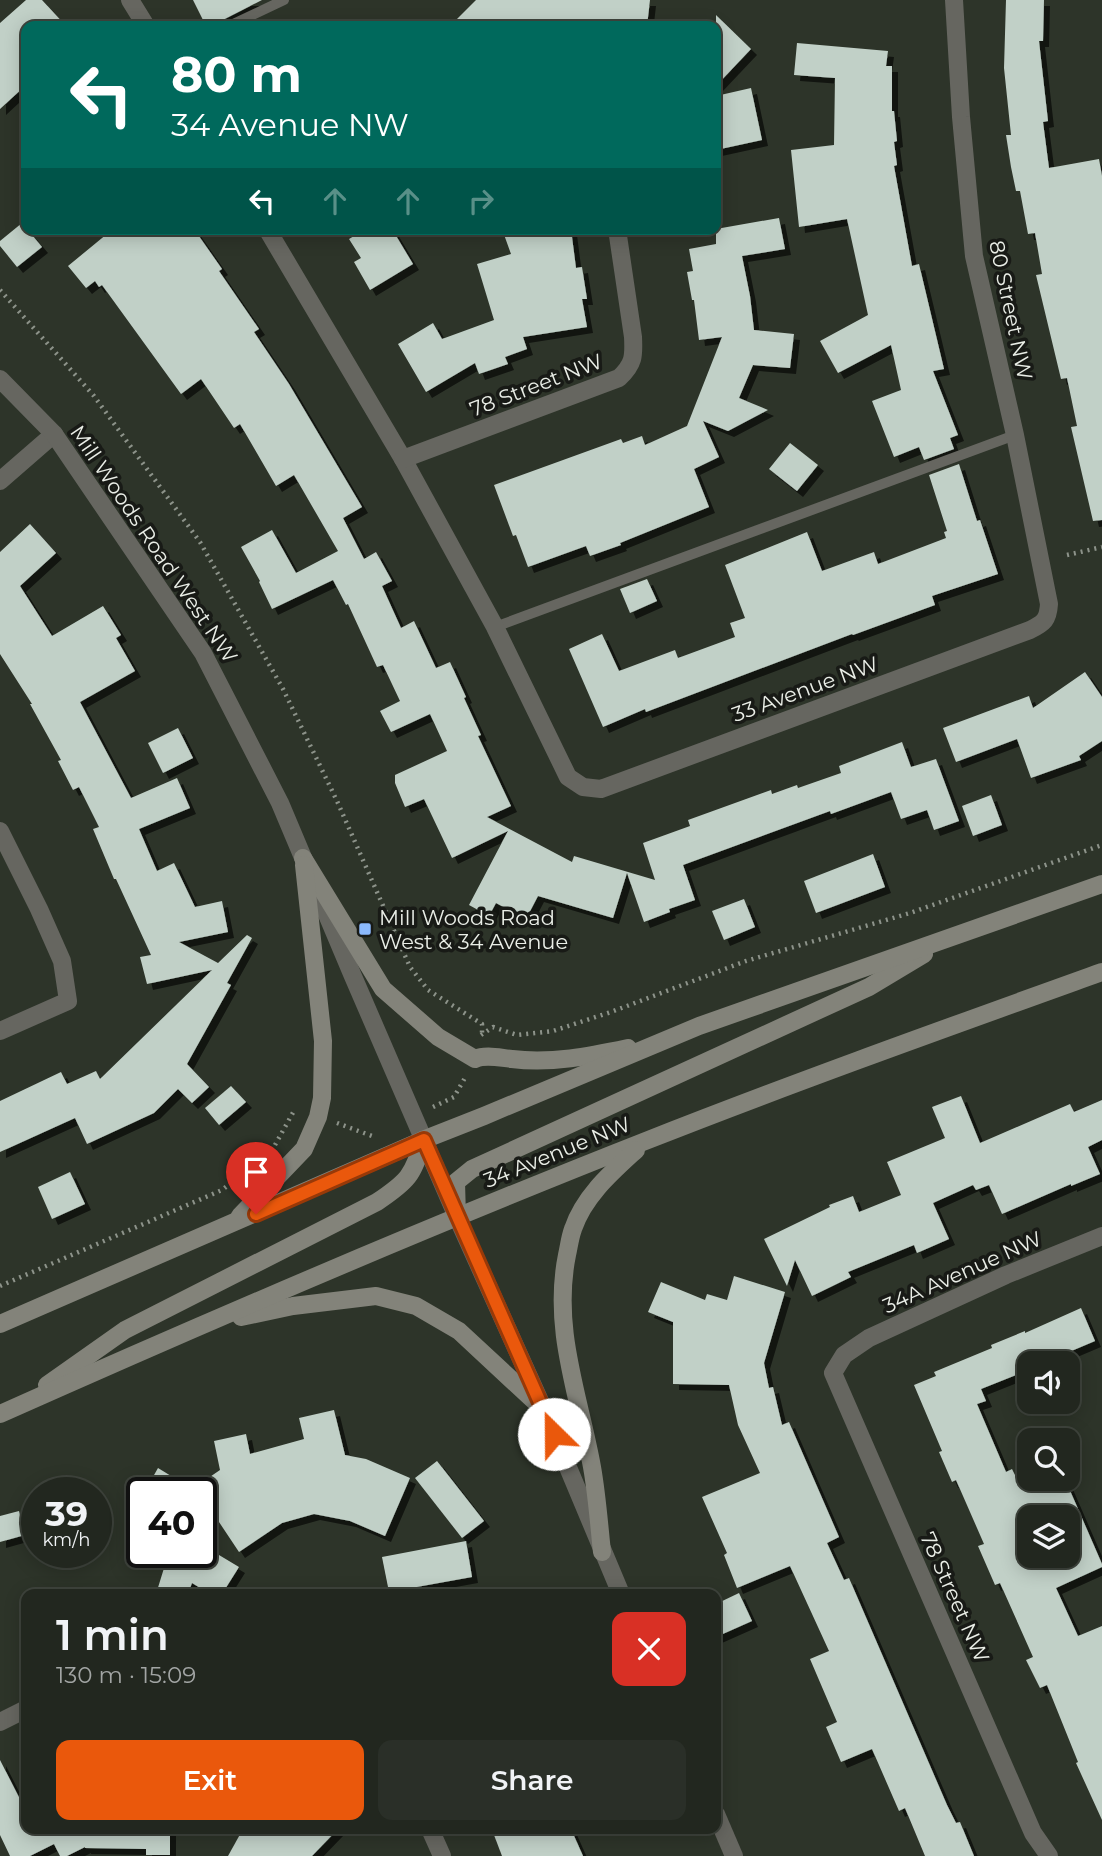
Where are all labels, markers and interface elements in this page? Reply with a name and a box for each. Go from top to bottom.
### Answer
text: 80 m [171,45,302,104]
icon: left [56,49,147,140]
text: 34 Avenue NW [171,105,409,144]
icon: left [243,182,281,220]
icon: ahead [316,182,354,220]
icon: ahead [389,182,427,220]
icon: right [462,182,500,220]
street label: 80 Street NW [984,238,1038,382]
street label: 78 Street NW [466,348,606,422]
street label: Mill Woods Road West NW [65,421,243,667]
street label: 33 Avenue NW [728,651,882,727]
place label: Mill Woods Road West & 34 Avenue [379,905,568,954]
marker: Mill Woods Road West & 34 Avenue [357,921,373,937]
street label: 34 Avenue NW [480,1111,634,1193]
pin [226,1142,286,1214]
icon: arrive [237,1153,275,1191]
street label: 34A Avenue NW [879,1226,1045,1318]
map controls [1017,1351,1080,1568]
button: sound [1017,1351,1080,1414]
position arrow [517,1397,591,1471]
button: search [1017,1428,1080,1491]
speed limit sign: 40 [126,1477,217,1568]
text: 39 [45,1492,88,1535]
button: layers [1017,1505,1080,1568]
street label: 78 Street NW [915,1528,995,1666]
text: km/h [42,1529,91,1551]
text: 1 min [56,1609,169,1661]
button: close [612,1612,686,1686]
text: 130 m · 15:09 [56,1661,196,1689]
button: Exit [56,1740,364,1820]
button: Share [378,1740,686,1820]

